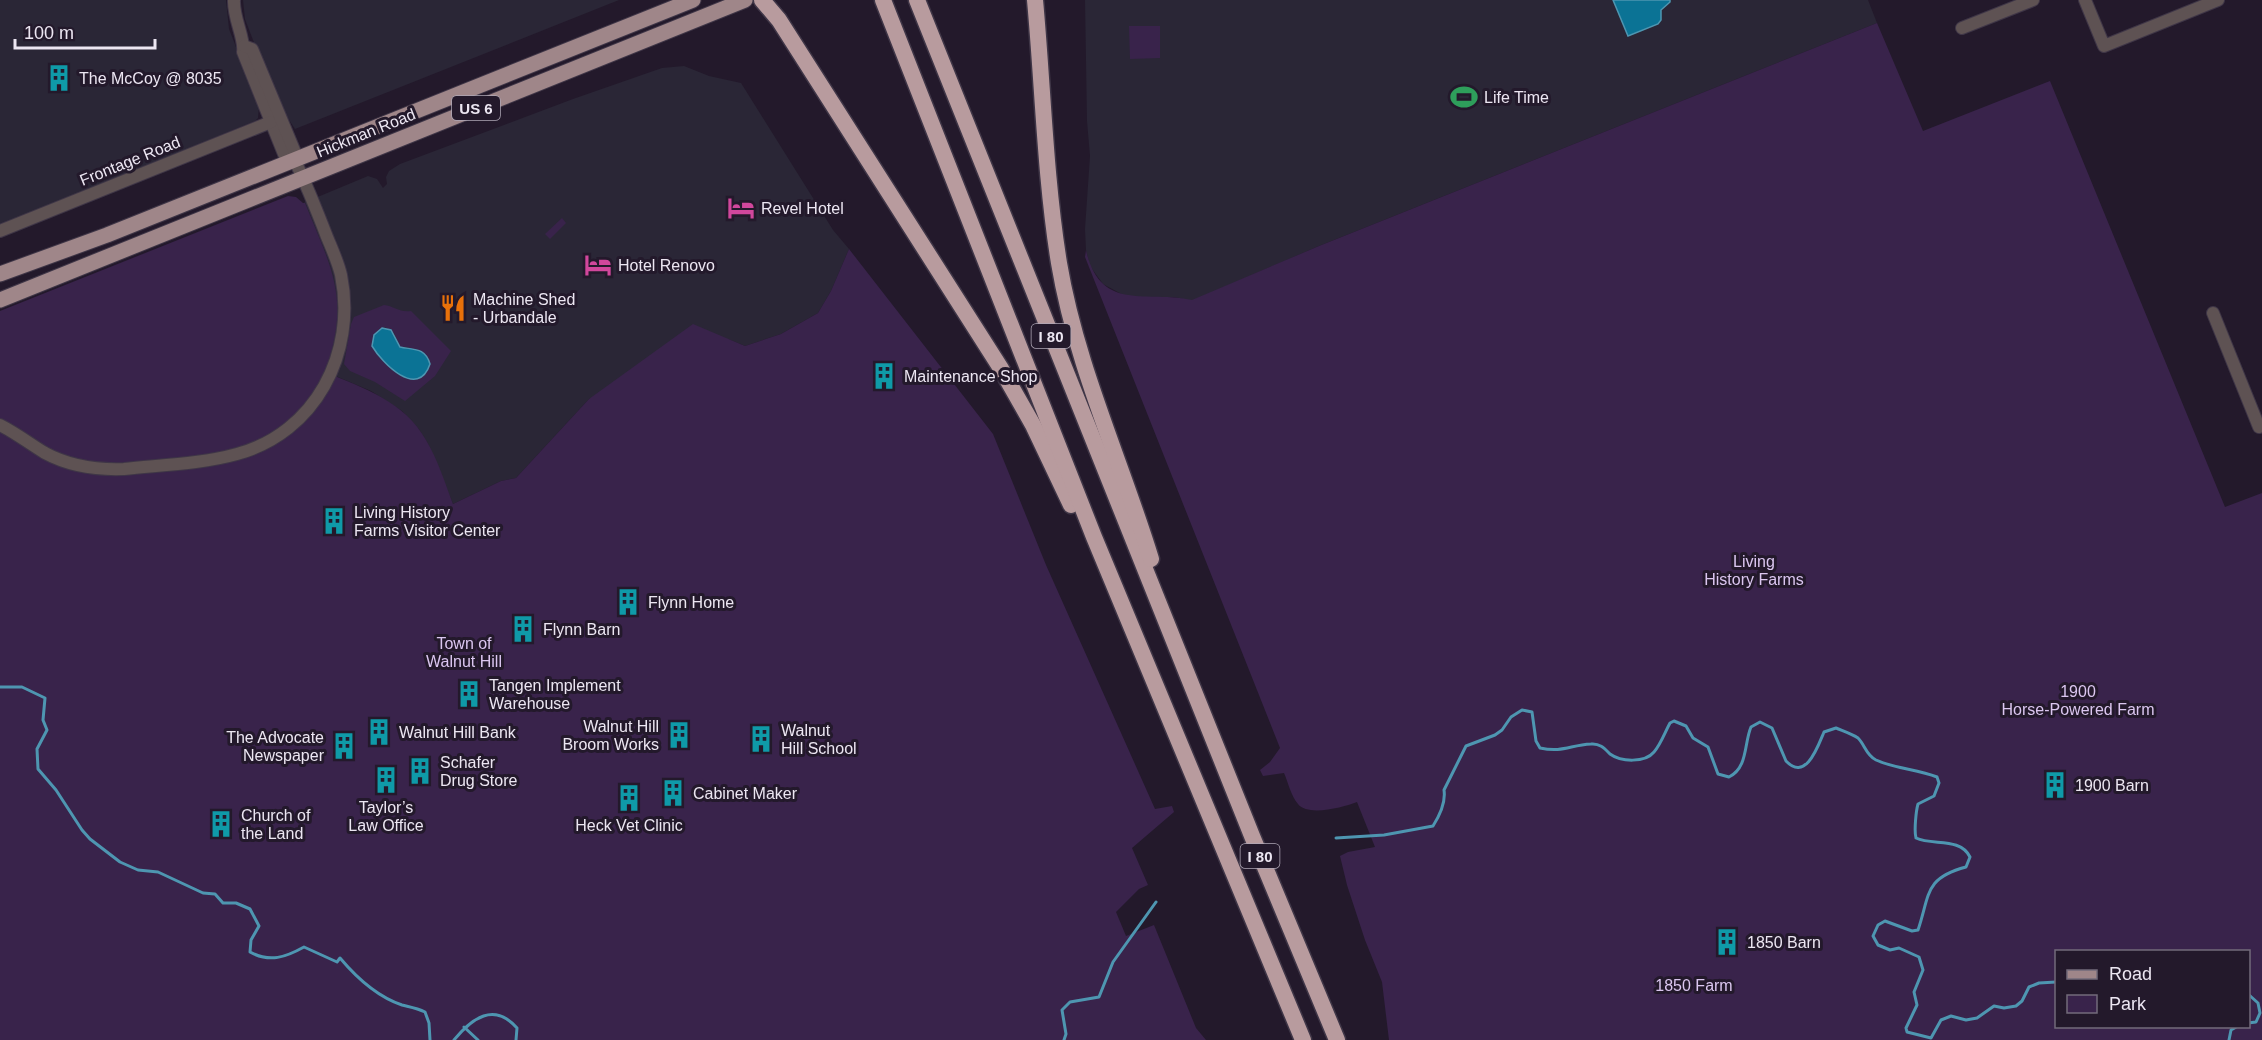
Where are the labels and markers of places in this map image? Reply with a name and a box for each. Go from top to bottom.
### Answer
building icon: The McCoy @ 8035 [44,63,74,93]
place label: The McCoy @ 8035 [79,70,222,87]
sports icon: Life Time [1449,82,1479,112]
place label: Life Time [1484,89,1549,106]
hotel icon: Revel Hotel [726,193,756,223]
place label: Revel Hotel [761,200,844,217]
hotel icon: Hotel Renovo [583,250,613,280]
place label: Hotel Renovo [618,257,715,274]
place label: Machine Shed - Urbandale [473,291,575,326]
restaurant icon: Machine Shed - Urbandale [438,293,468,323]
building icon: Maintenance Shop [869,361,899,391]
place label: Maintenance Shop [904,368,1038,385]
place label: Living History Farms Visitor Center [354,504,501,539]
building icon: Living History Farms Visitor Center [319,506,349,536]
building icon: Flynn Home [613,587,643,617]
place label: Flynn Home [648,594,734,611]
building icon: Flynn Barn [508,614,538,644]
place label: Flynn Barn [543,621,620,638]
place label: Tangen Implement Warehouse [489,677,621,712]
building icon: Tangen Implement Warehouse [454,679,484,709]
building icon: Walnut Hill Bank [364,717,394,747]
place label: Walnut Hill Broom Works [562,718,659,753]
building icon: Walnut Hill Broom Works [664,720,694,750]
place label: Walnut Hill School [781,722,857,757]
place label: Walnut Hill Bank [399,724,517,741]
building icon: Walnut Hill School [746,724,776,754]
place label: The Advocate Newspaper [226,729,325,764]
building icon: The Advocate Newspaper [329,731,359,761]
place label: Schafer Drug Store [440,754,517,789]
building icon: Schafer Drug Store [405,756,435,786]
building icon: Taylor’s Law Office [371,765,401,795]
building icon: 1900 Barn [2040,770,2070,800]
place label: 1900 Barn [2075,777,2149,794]
building icon: Cabinet Maker [658,778,688,808]
building icon: Heck Vet Clinic [614,783,644,813]
place label: Cabinet Maker [693,785,798,802]
place label: Taylor’s Law Office [348,799,424,834]
place label: Church of the Land [241,807,311,842]
building icon: Church of the Land [206,809,236,839]
place label: Heck Vet Clinic [575,817,683,834]
building icon: 1850 Barn [1712,927,1742,957]
place label: 1850 Barn [1747,934,1821,951]

